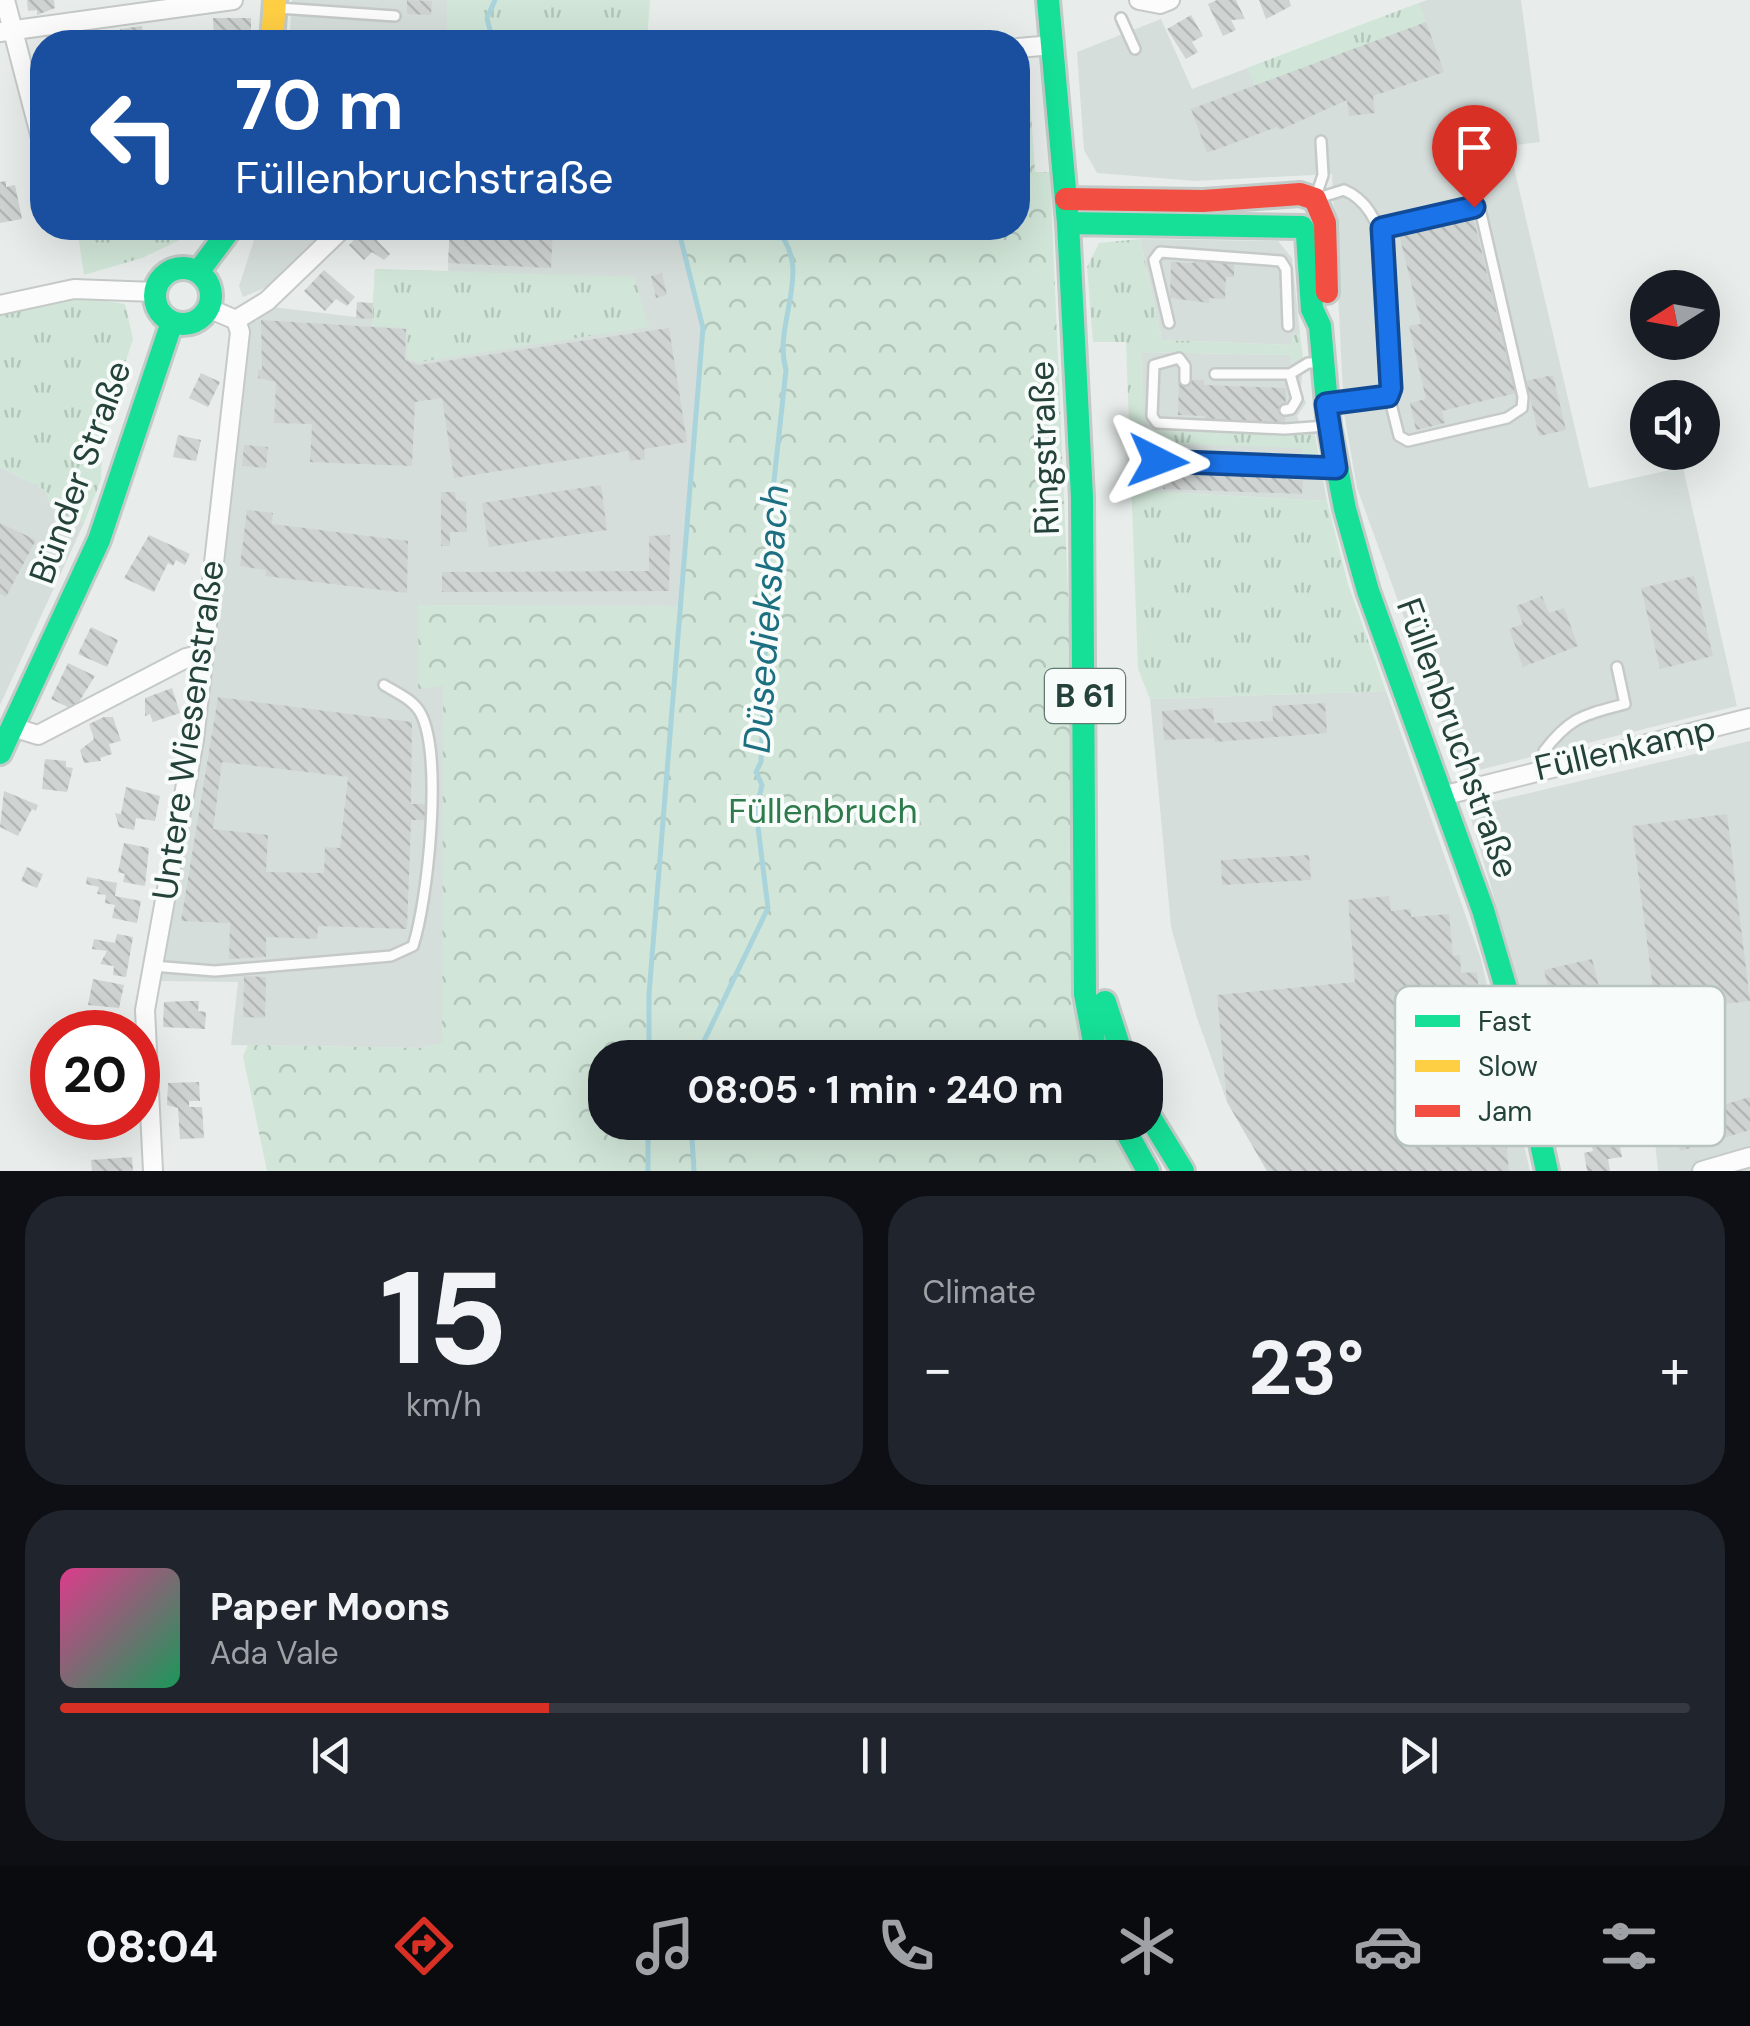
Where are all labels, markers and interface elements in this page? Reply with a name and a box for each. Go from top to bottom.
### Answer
text: 70 m [235,60,404,151]
icon: left [70,70,200,200]
pin [1432,105,1517,208]
icon: arrive [1447,120,1502,175]
text: Füllenbruchstraße [235,148,614,207]
north arrow [1630,270,1720,360]
map controls [1630,270,1720,470]
street label: Bünder Straße [18,354,142,590]
street label: Ringstraße [1018,360,1070,536]
button: sound [1630,380,1720,470]
position arrow [1106,409,1210,513]
water label: Düsedieksbach [732,483,800,755]
street label: Untere Wiesenstraße [141,557,235,903]
street label: Füllenbruchstraße [1386,592,1530,884]
road number: B 61 [1045,669,1125,723]
street label: Füllenkamp [1530,705,1720,791]
park label: Füllenbruch [728,788,918,834]
legend [1395,986,1725,1146]
text: Fast [1478,1003,1532,1040]
speed limit sign: 20 [30,1010,160,1140]
text: Slow [1478,1048,1538,1085]
text: 08:05 · 1 min · 240 m [688,1065,1063,1115]
text: Jam [1478,1093,1532,1130]
text: 15 [380,1234,508,1403]
text: Climate [923,1271,1036,1313]
text: 23° [1248,1320,1364,1417]
text: − [923,1333,953,1405]
text: + [1660,1333,1690,1405]
text: km/h [406,1384,482,1426]
text: Paper Moons [210,1582,450,1632]
text: Ada Vale [210,1632,339,1674]
icon: previous [304,1728,359,1783]
icon: pause [847,1728,902,1783]
icon: next [1391,1728,1446,1783]
icon: directions [389,1911,459,1981]
icon: music [630,1911,700,1981]
icon: phone [871,1911,941,1981]
icon: climate [1112,1911,1182,1981]
icon: car [1353,1911,1423,1981]
icon: filters [1594,1911,1664,1981]
text: 08:04 [86,1917,218,1976]

